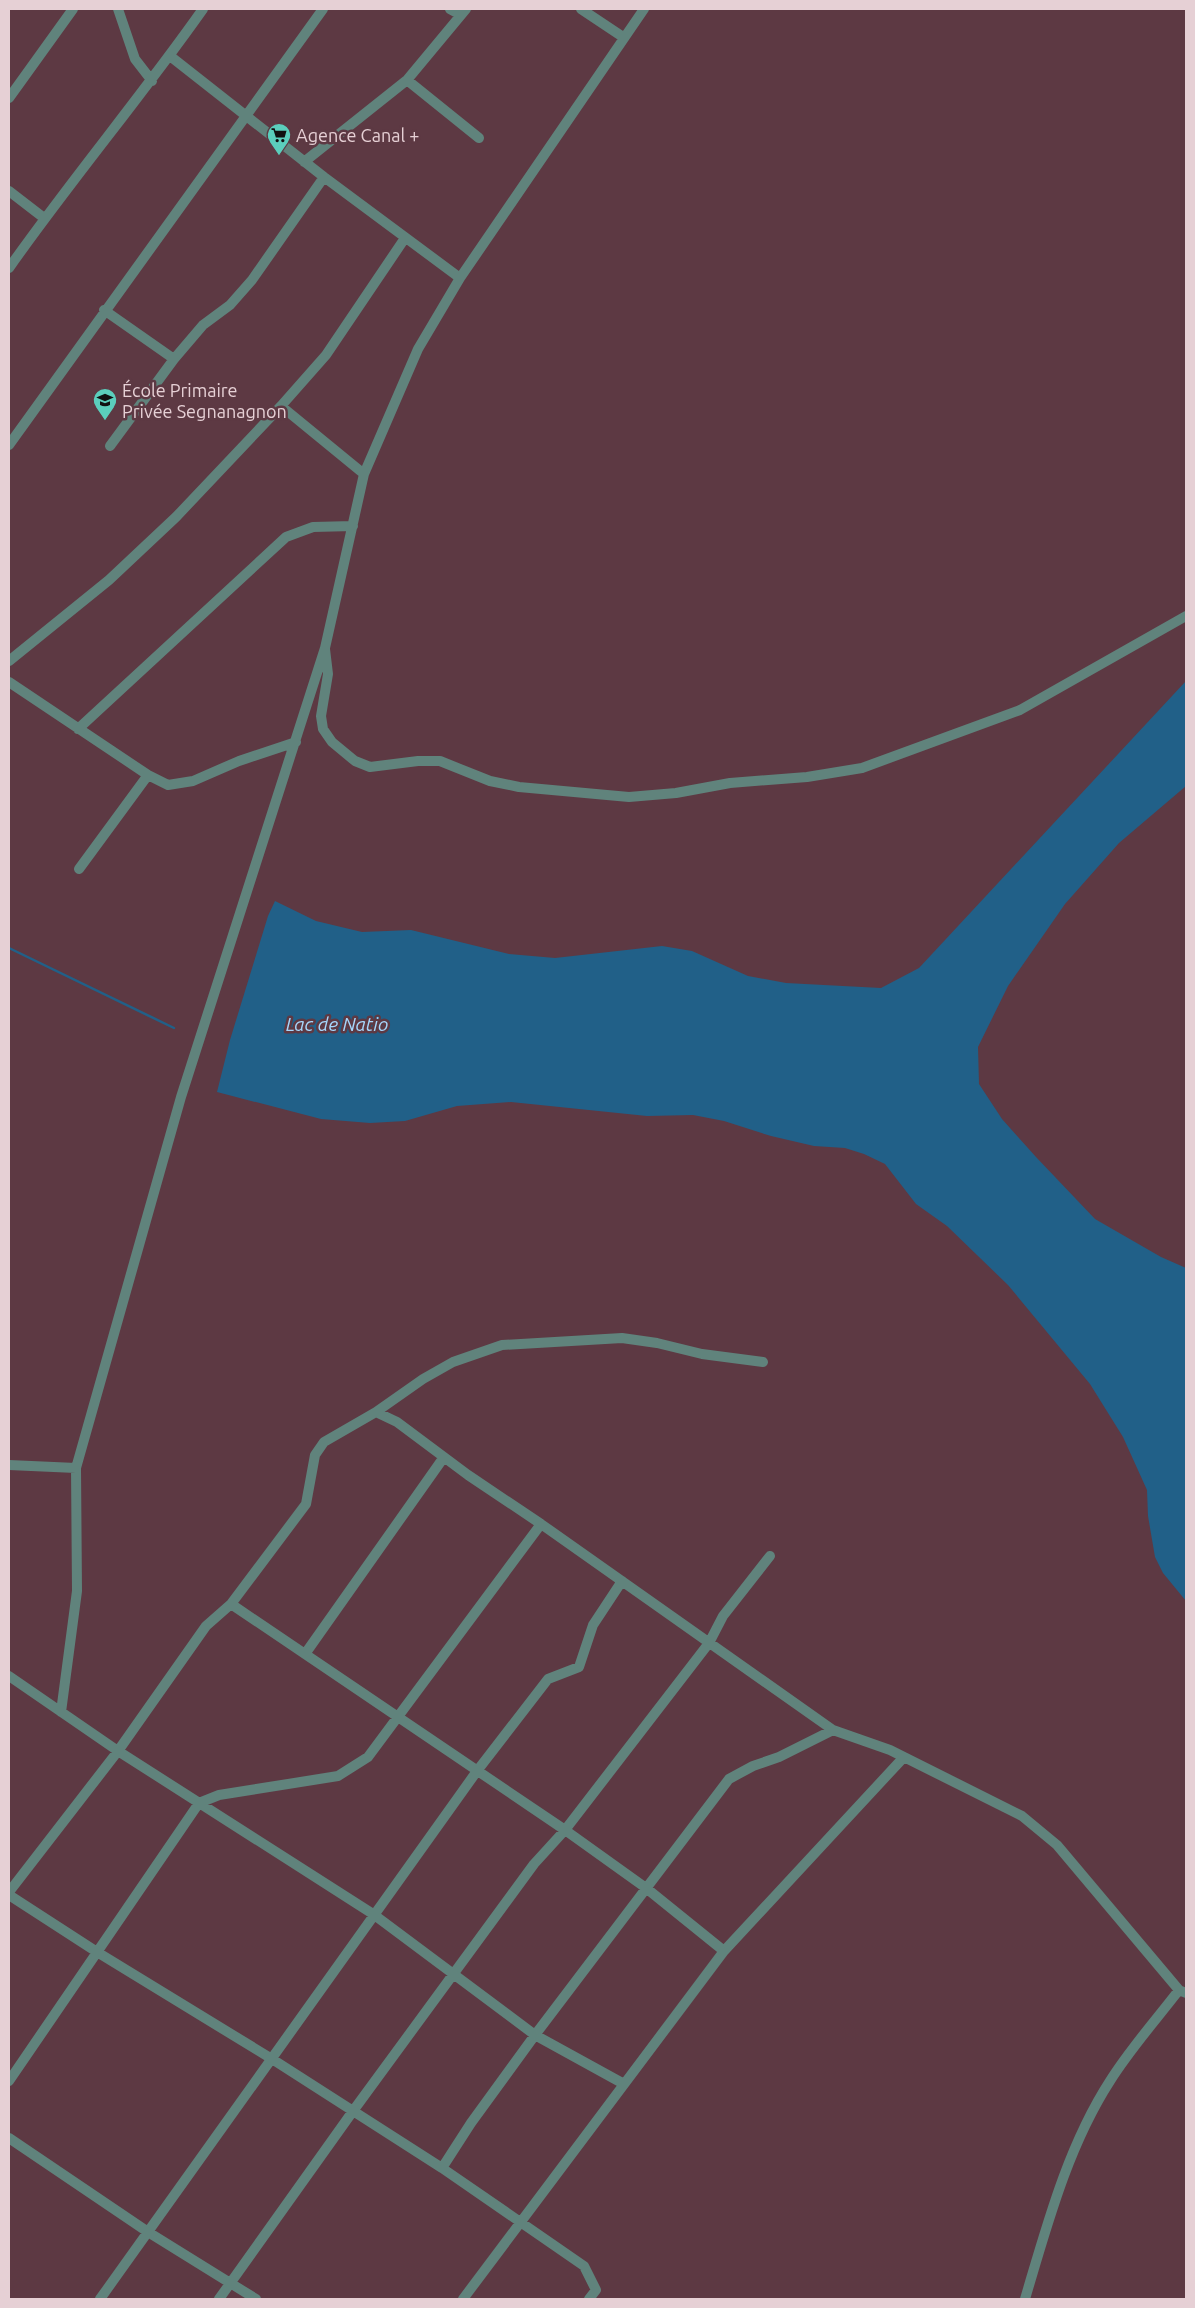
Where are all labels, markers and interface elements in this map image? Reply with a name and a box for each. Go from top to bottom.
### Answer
supermarket icon: Agence Canal + [266,122,292,156]
place label: Agence Canal + [296,125,419,145]
place label: École Primaire Privée Segnanagnon [122,379,287,421]
school or university icon: École Primaire Privée Segnanagnon [92,387,118,421]
water label: Lac de Natio [286,1013,388,1035]

